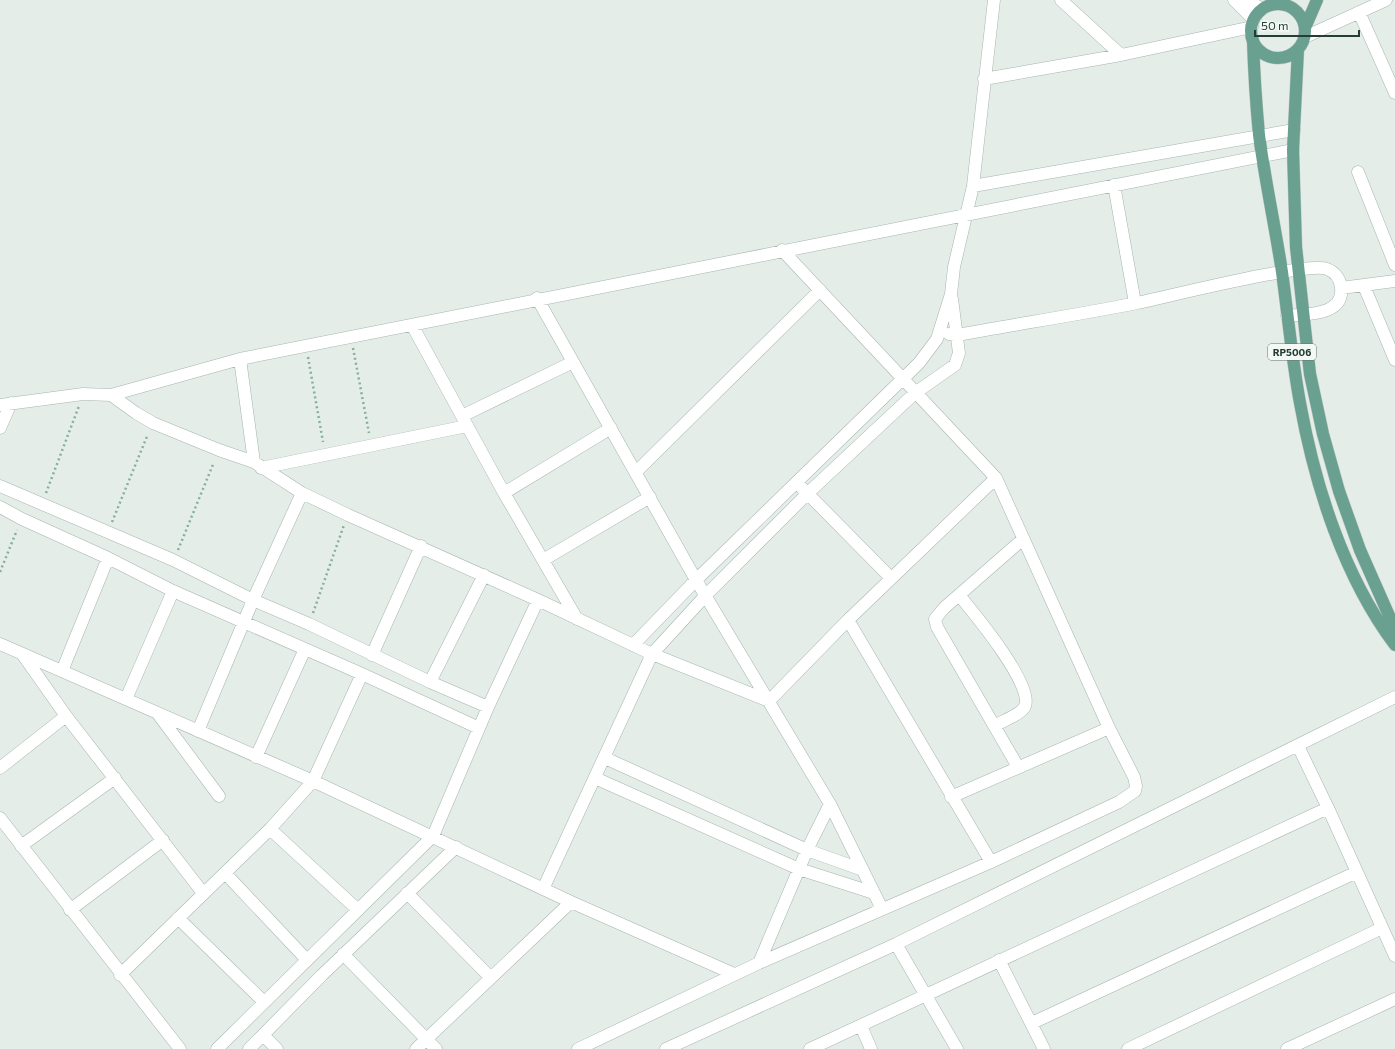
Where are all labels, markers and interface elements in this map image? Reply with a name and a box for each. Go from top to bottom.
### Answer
scale bar [1255,12,1359,38]
text: 50 m [1261,18,1289,32]
road number: RP5006 [1268,344,1316,360]

